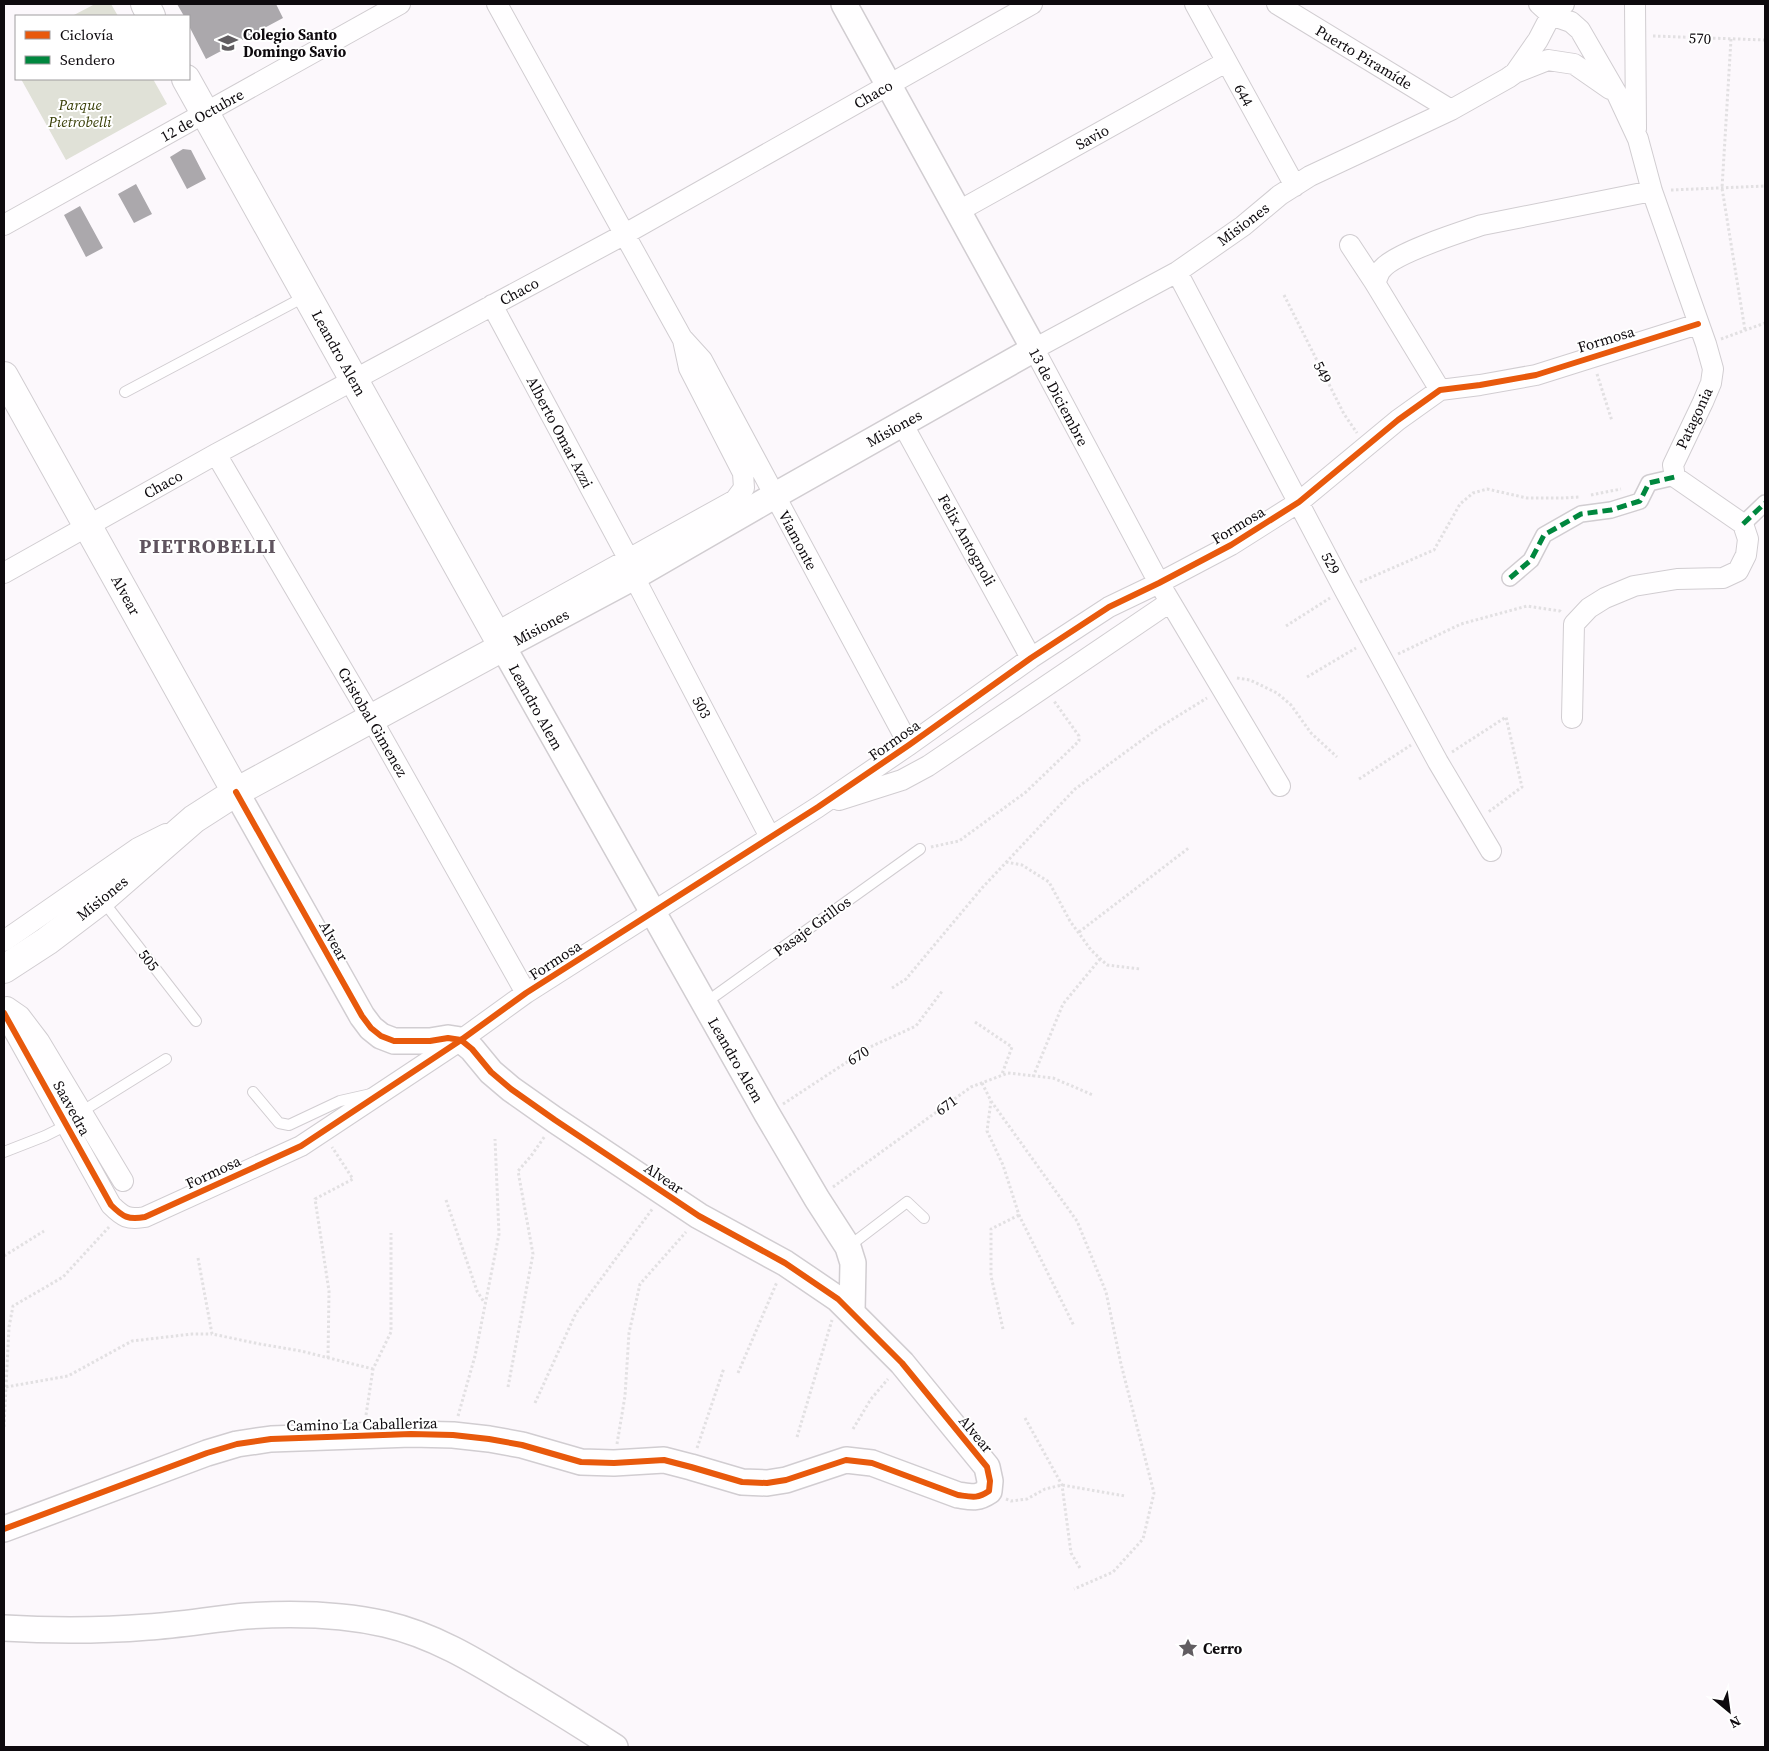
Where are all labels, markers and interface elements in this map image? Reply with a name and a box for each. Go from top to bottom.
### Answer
legend [15,15,190,80]
street label: Puerto Piramíde [1312,20,1417,94]
text: Ciclovía [60,24,114,45]
place label: Colegio Santo Domingo Savio [243,24,347,62]
street label: 570 [1688,27,1712,49]
school or university icon: Colegio Santo Domingo Savio [217,32,239,54]
text: Sendero [60,49,115,70]
street label: Chaco [850,74,896,114]
street label: 644 [1229,80,1259,110]
street label: 12 de Octubre [157,83,248,147]
park label: Parque Pietrobelli [47,94,112,132]
street label: Savio [1071,119,1113,155]
street label: Misiones [1213,197,1273,251]
street label: Chaco [496,272,542,310]
street label: Leandro Alem [307,306,371,400]
street label: Formosa [1575,320,1637,358]
street label: 13 de Diciembre [1024,344,1094,450]
street label: 549 [1309,357,1337,387]
street label: Alberto Omar Azzi [522,373,598,491]
street label: Patagonia [1671,383,1718,452]
street label: Misiones [862,404,926,452]
street label: Chaco [140,465,186,503]
street label: Felix Antognoli [933,490,1001,590]
street label: Formosa [1207,501,1269,549]
street label: Viamonte [773,506,823,574]
district label: PIETROBELLI [139,532,277,560]
street label: 529 [1316,548,1346,578]
street label: Alvear [106,571,146,619]
street label: Misiones [509,604,573,650]
street label: Leandro Alem [504,660,568,754]
street label: Cristobal Gimenez [333,663,413,781]
street label: 503 [687,692,717,722]
street label: Formosa [864,714,924,765]
street label: Misiones [72,871,132,925]
street label: Pasaje Grillos [769,891,855,961]
street label: Alvear [314,917,354,965]
street label: Formosa [525,935,586,985]
street label: 505 [134,945,164,975]
street label: Leandro Alem [703,1014,769,1107]
street label: 670 [843,1040,873,1070]
street label: Saavedra [48,1077,96,1140]
street label: 671 [931,1090,961,1120]
street label: Formosa [182,1150,244,1194]
street label: Alvear [640,1157,688,1199]
street label: Alvear [954,1411,998,1458]
street label: Camino La Caballeriza [286,1412,438,1436]
place icon: Cerro [1177,1637,1199,1659]
place label: Cerro [1203,1638,1243,1659]
north arrow [1704,1686,1754,1736]
text: N [1726,1711,1745,1734]

